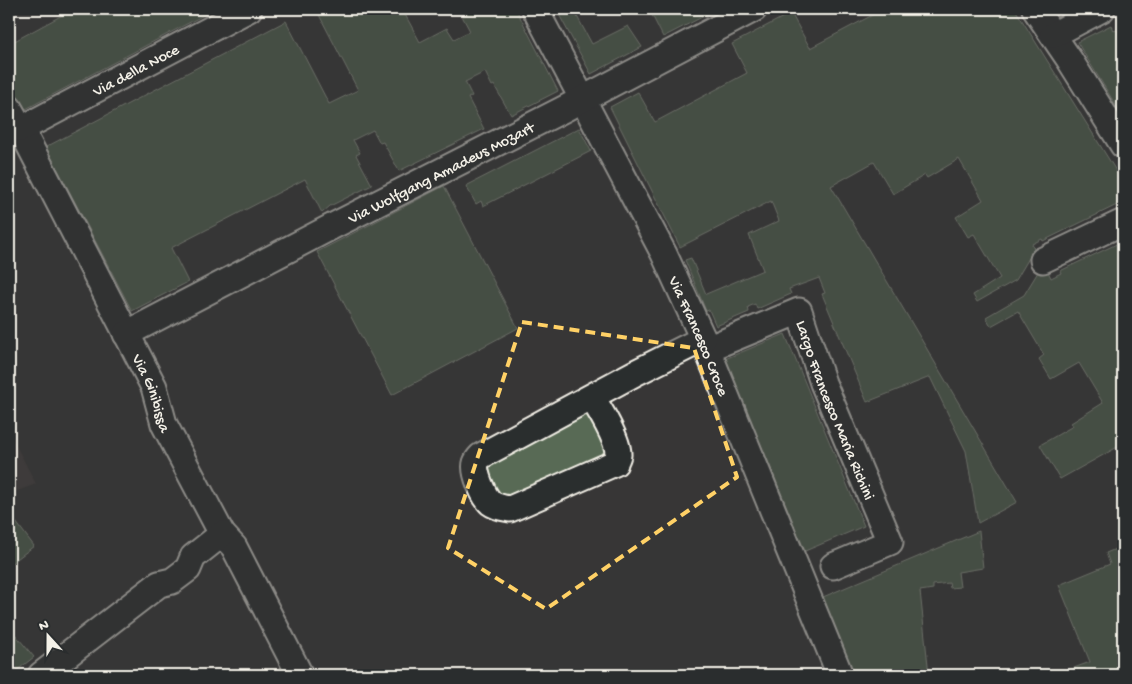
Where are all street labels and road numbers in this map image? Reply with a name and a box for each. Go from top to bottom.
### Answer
street label: Via della Noce [89,41,184,103]
street label: Via Wolfgang Amadeus Mozart [345,119,540,230]
street label: Via Francesco Croce [662,273,732,400]
street label: Largo Francesco Maria Richini [790,318,877,503]
street label: Via Ginibissa [125,351,173,438]

